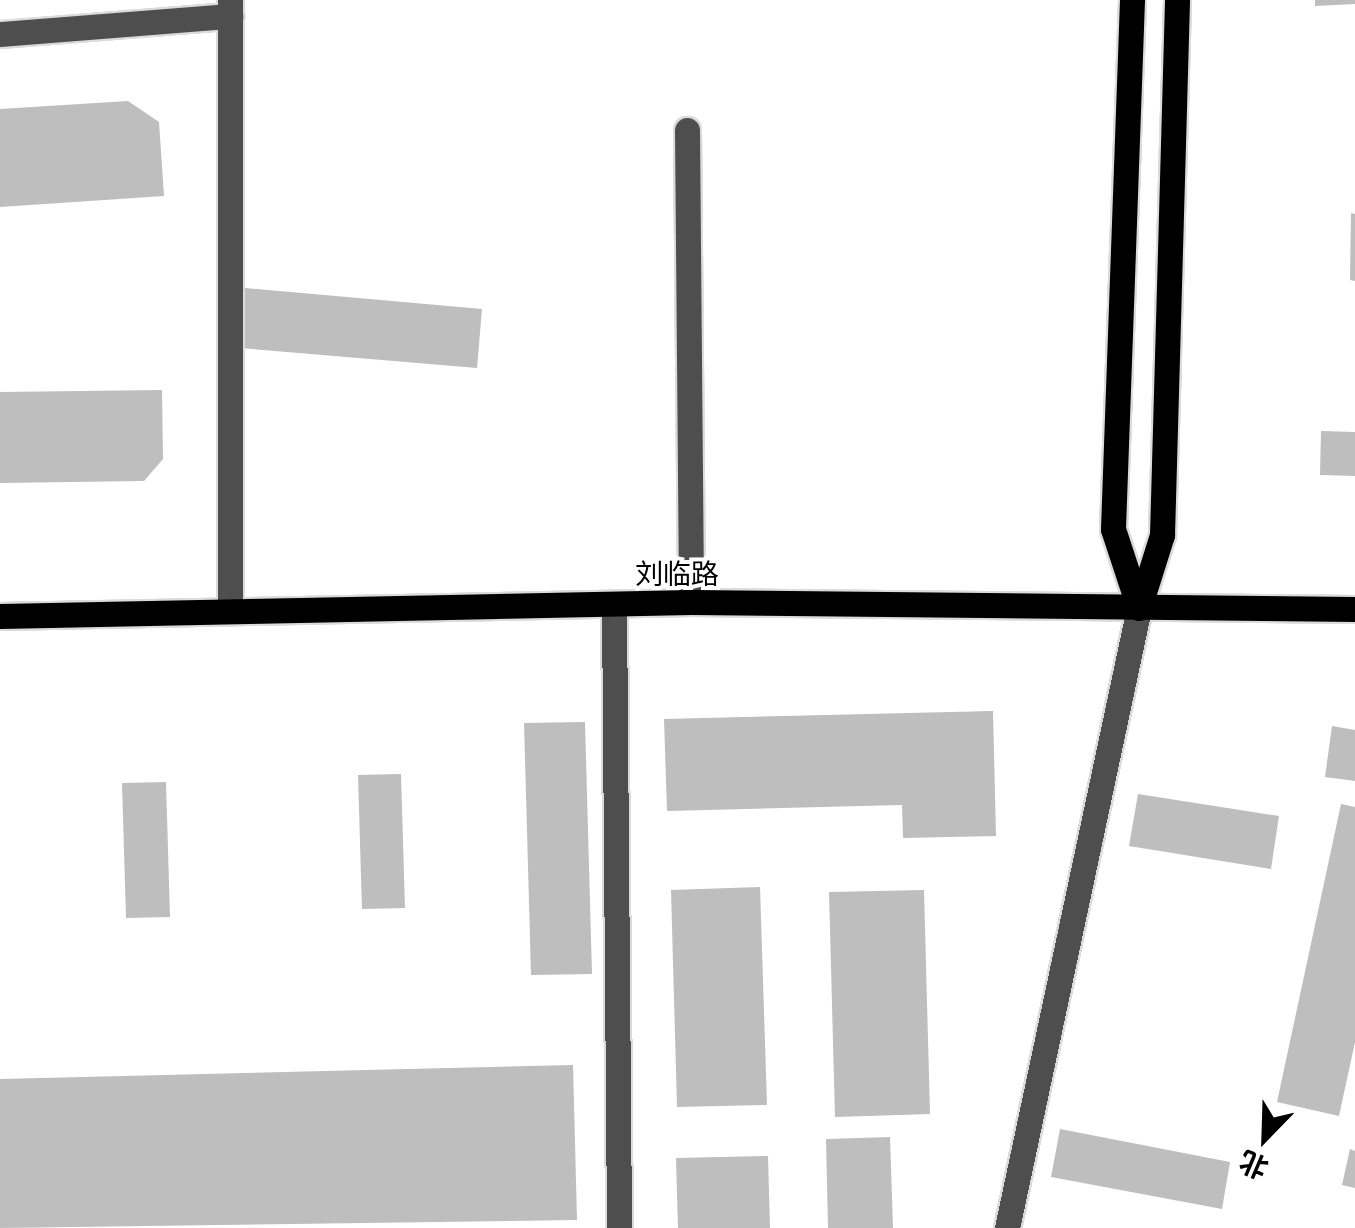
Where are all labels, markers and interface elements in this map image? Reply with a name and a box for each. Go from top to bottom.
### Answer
street label: 刘临路 [635,556,719,590]
north arrow [1215,1088,1315,1188]
text: 北 [1234,1144,1273,1187]

